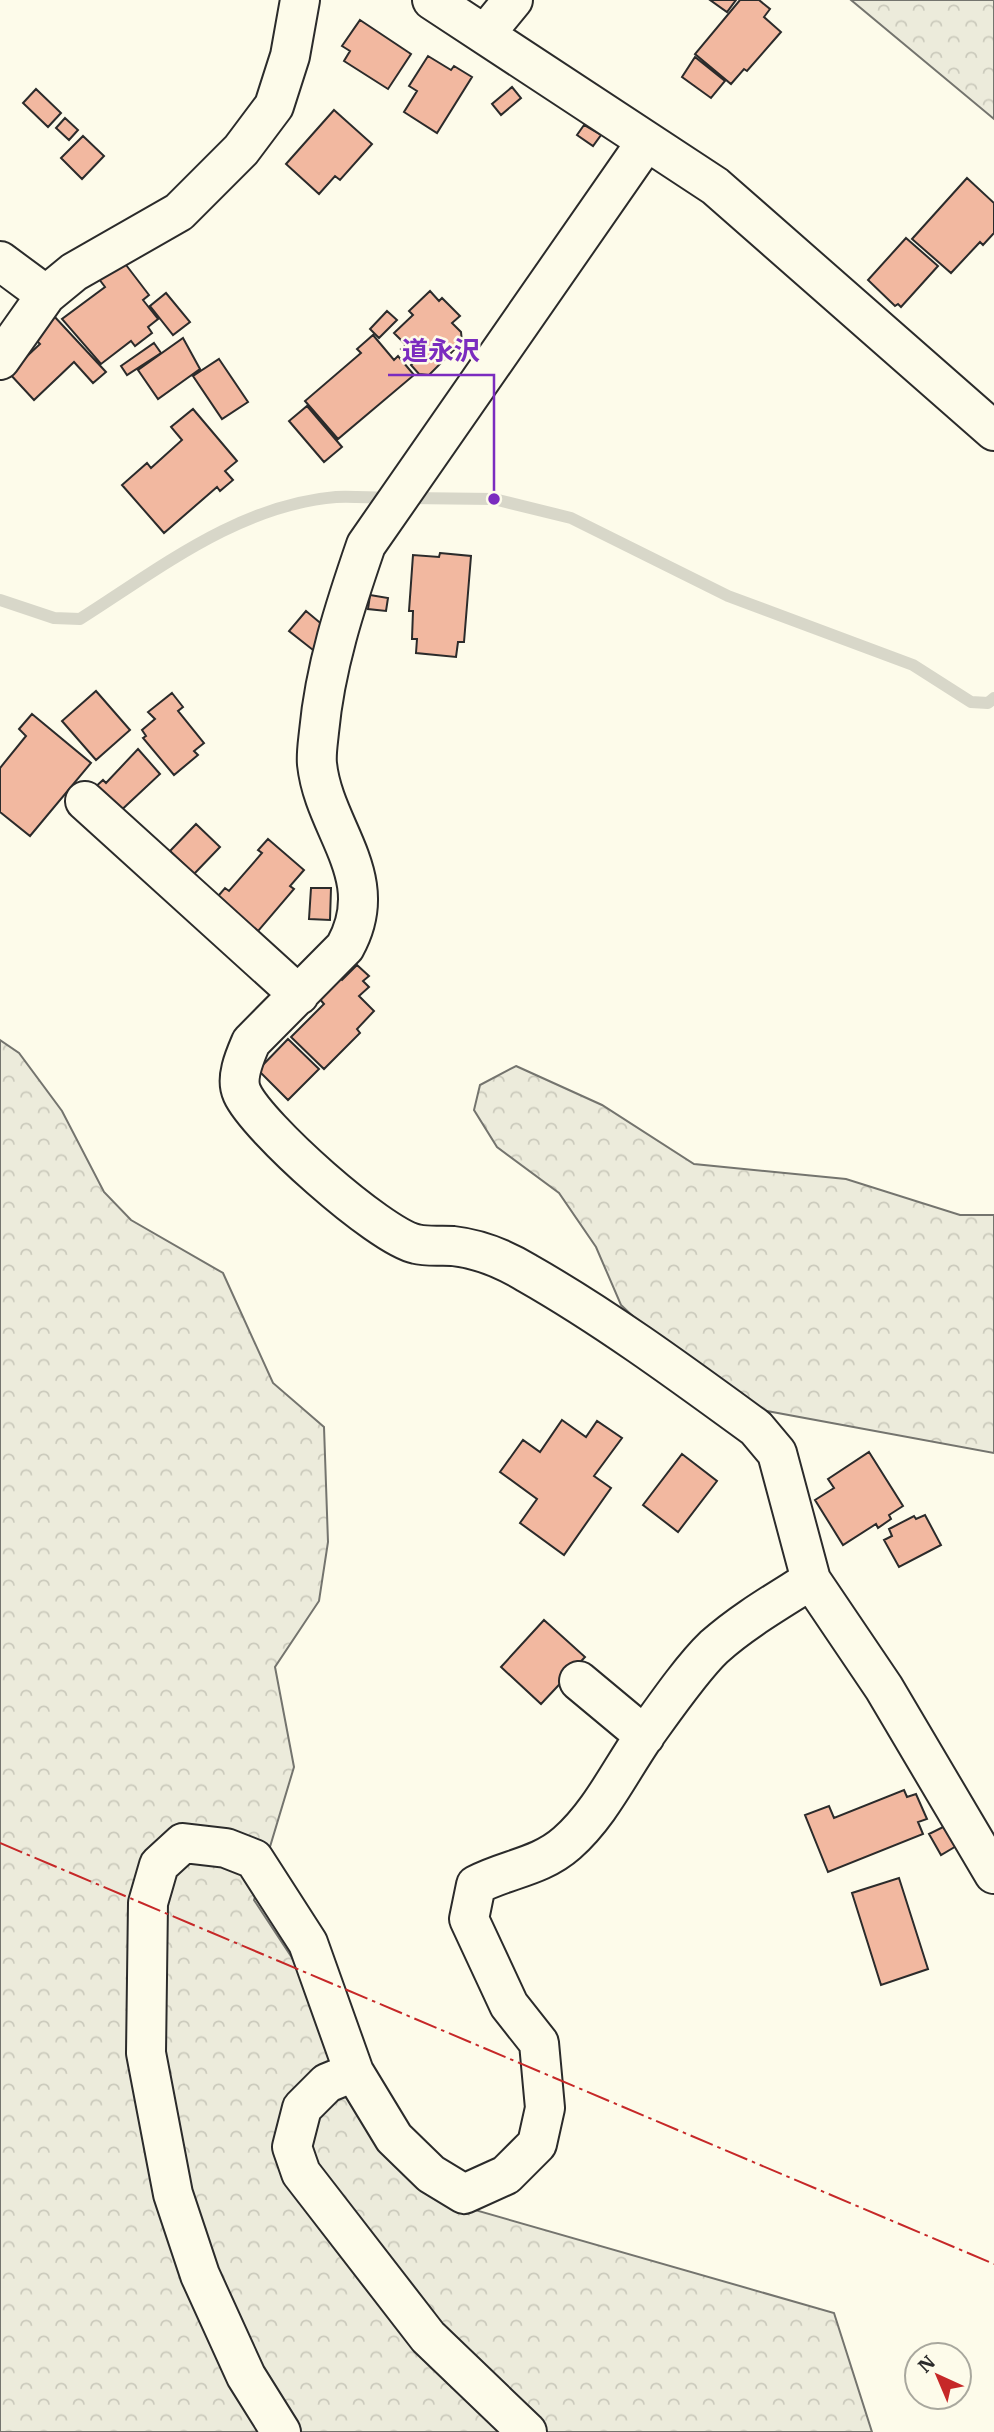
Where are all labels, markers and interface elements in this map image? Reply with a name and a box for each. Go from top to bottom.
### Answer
callout: 道永沢 [388,328,494,375]
text: 道永沢 [402,333,480,367]
north arrow [903,2341,973,2411]
text: N [912,2350,940,2378]

